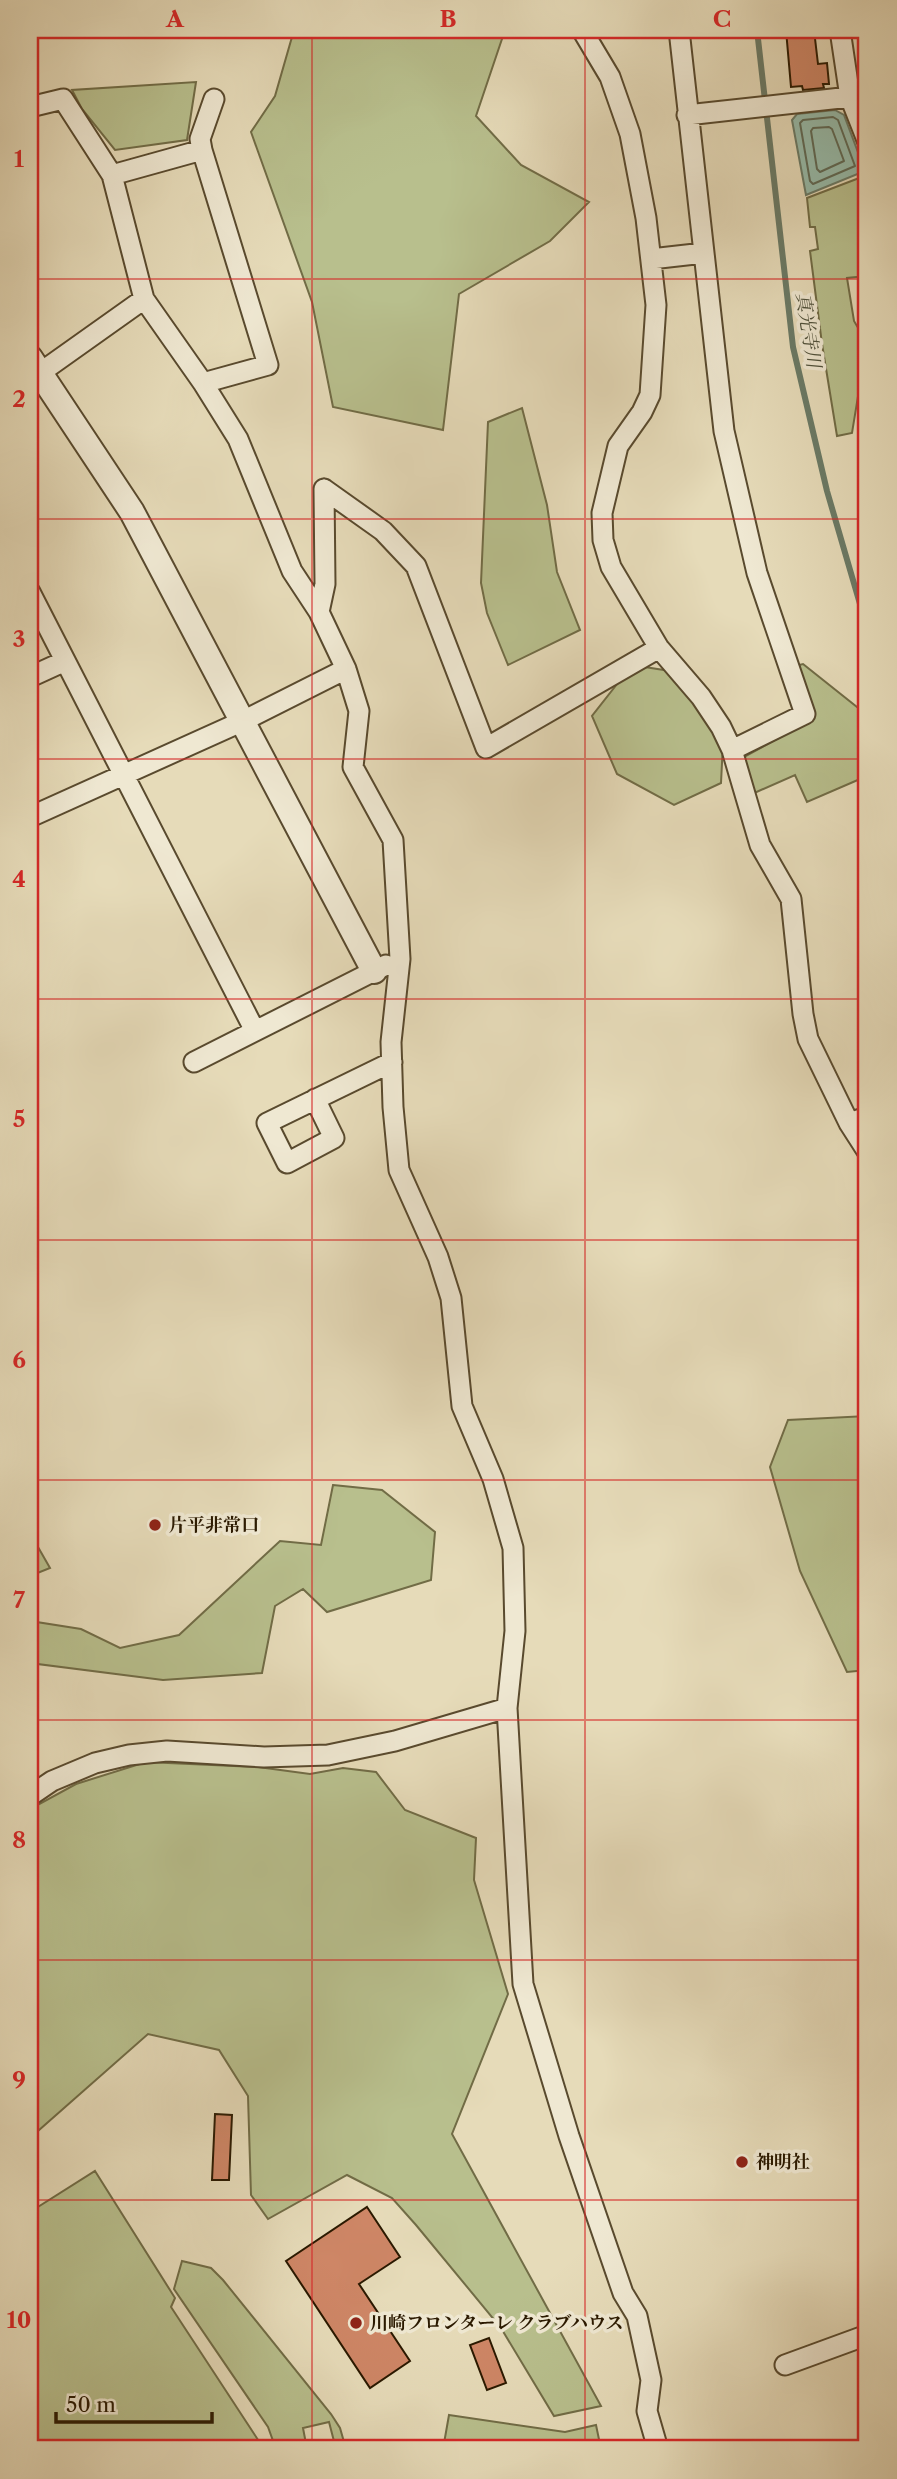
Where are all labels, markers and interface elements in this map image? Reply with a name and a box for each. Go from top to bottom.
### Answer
text: A [165,5,185,33]
text: B [439,5,457,33]
text: C [713,5,731,33]
text: 1 [14,145,25,173]
water label: 真光寺川 [791,291,826,371]
text: 2 [12,385,26,413]
text: 3 [13,625,26,653]
text: 4 [12,865,26,893]
text: 5 [13,1105,25,1133]
text: 6 [12,1346,26,1374]
place label: 片平非常口 [169,1514,259,1536]
marker: 片平非常口 [147,1517,163,1533]
text: 7 [13,1586,25,1614]
text: 8 [12,1826,26,1854]
text: 9 [12,2066,26,2094]
place label: 神明社 [756,2151,810,2173]
marker: 神明社 [734,2154,750,2170]
text: 10 [7,2306,31,2334]
place label: 川崎フロンターレ クラブハウス [370,2312,623,2334]
marker: 川崎フロンターレ クラブハウス [348,2315,364,2331]
scale bar [56,2381,212,2425]
text: 50 m [66,2392,116,2417]

